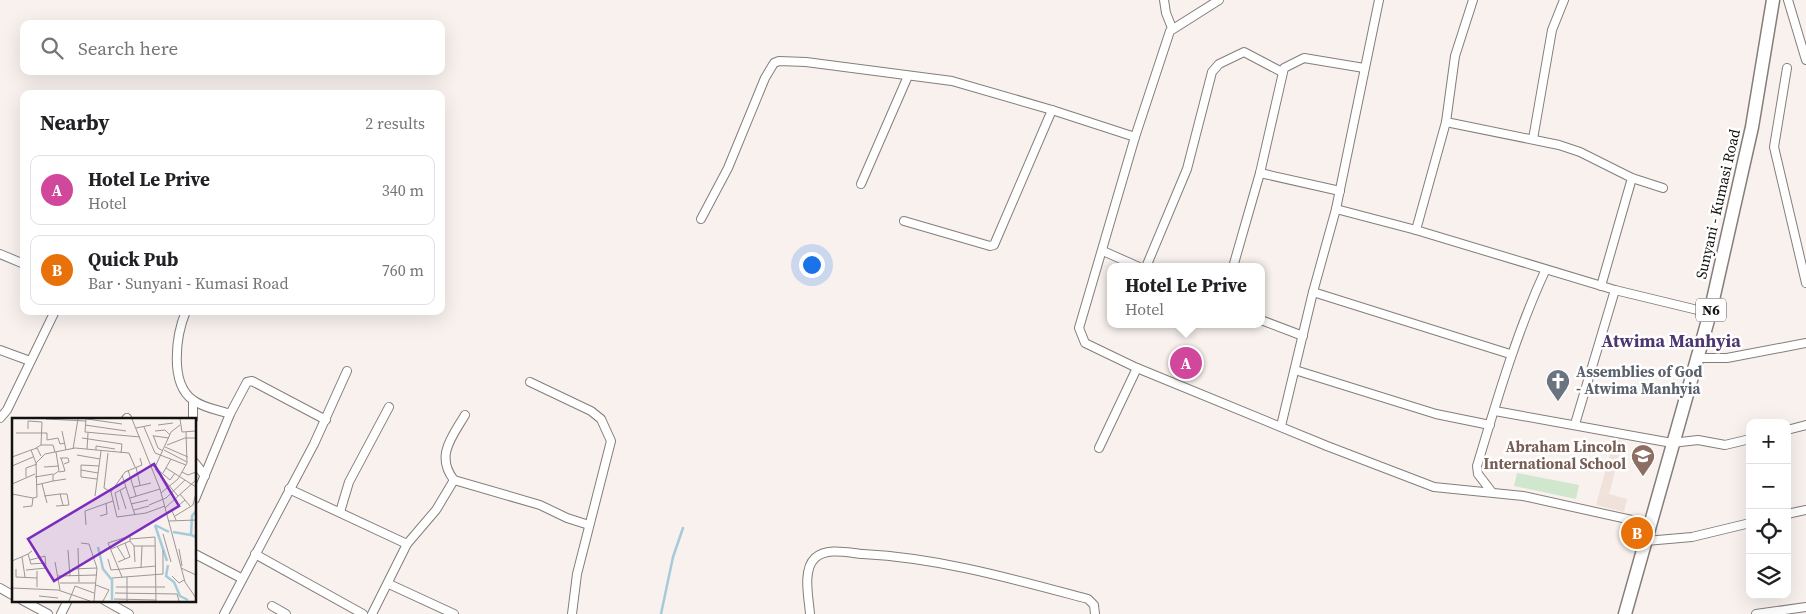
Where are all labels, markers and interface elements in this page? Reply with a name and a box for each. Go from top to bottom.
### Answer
search box [20,20,445,75]
icon: search [38,34,66,62]
text: Search here [78,35,178,61]
text: Nearby [40,108,110,137]
text: 2 results [365,112,425,134]
street label: Sunyani - Kumasi Road [1690,126,1745,281]
text: Hotel Le Prive [88,166,210,192]
text: A [52,179,62,201]
text: 340 m [382,179,424,201]
text: Hotel [88,192,127,214]
text: Quick Pub [88,246,178,272]
your location [799,252,825,278]
text: B [52,259,62,281]
text: 760 m [382,259,424,281]
popup [1107,263,1265,328]
text: Bar · Sunyani - Kumasi Road [88,272,289,294]
text: Hotel Le Prive [1125,272,1247,298]
text: Hotel [1125,298,1164,320]
road number: N6 [1696,298,1726,322]
district label: Atwima Manhyia [1601,328,1741,353]
pin: A [1170,344,1202,382]
place label: Assemblies of God - Atwima Manhyia [1576,361,1703,399]
church icon: Assemblies of God - Atwima Manhyia [1545,368,1571,402]
inset map [12,418,196,602]
map controls [1746,419,1791,599]
button: + [1746,419,1791,464]
place label: Abraham Lincoln International School [1484,436,1626,474]
school or university icon: Abraham Lincoln International School [1630,443,1656,477]
button: − [1746,464,1791,509]
button: locate [1746,509,1791,554]
pin: B [1621,514,1653,552]
button: layers [1746,554,1791,599]

